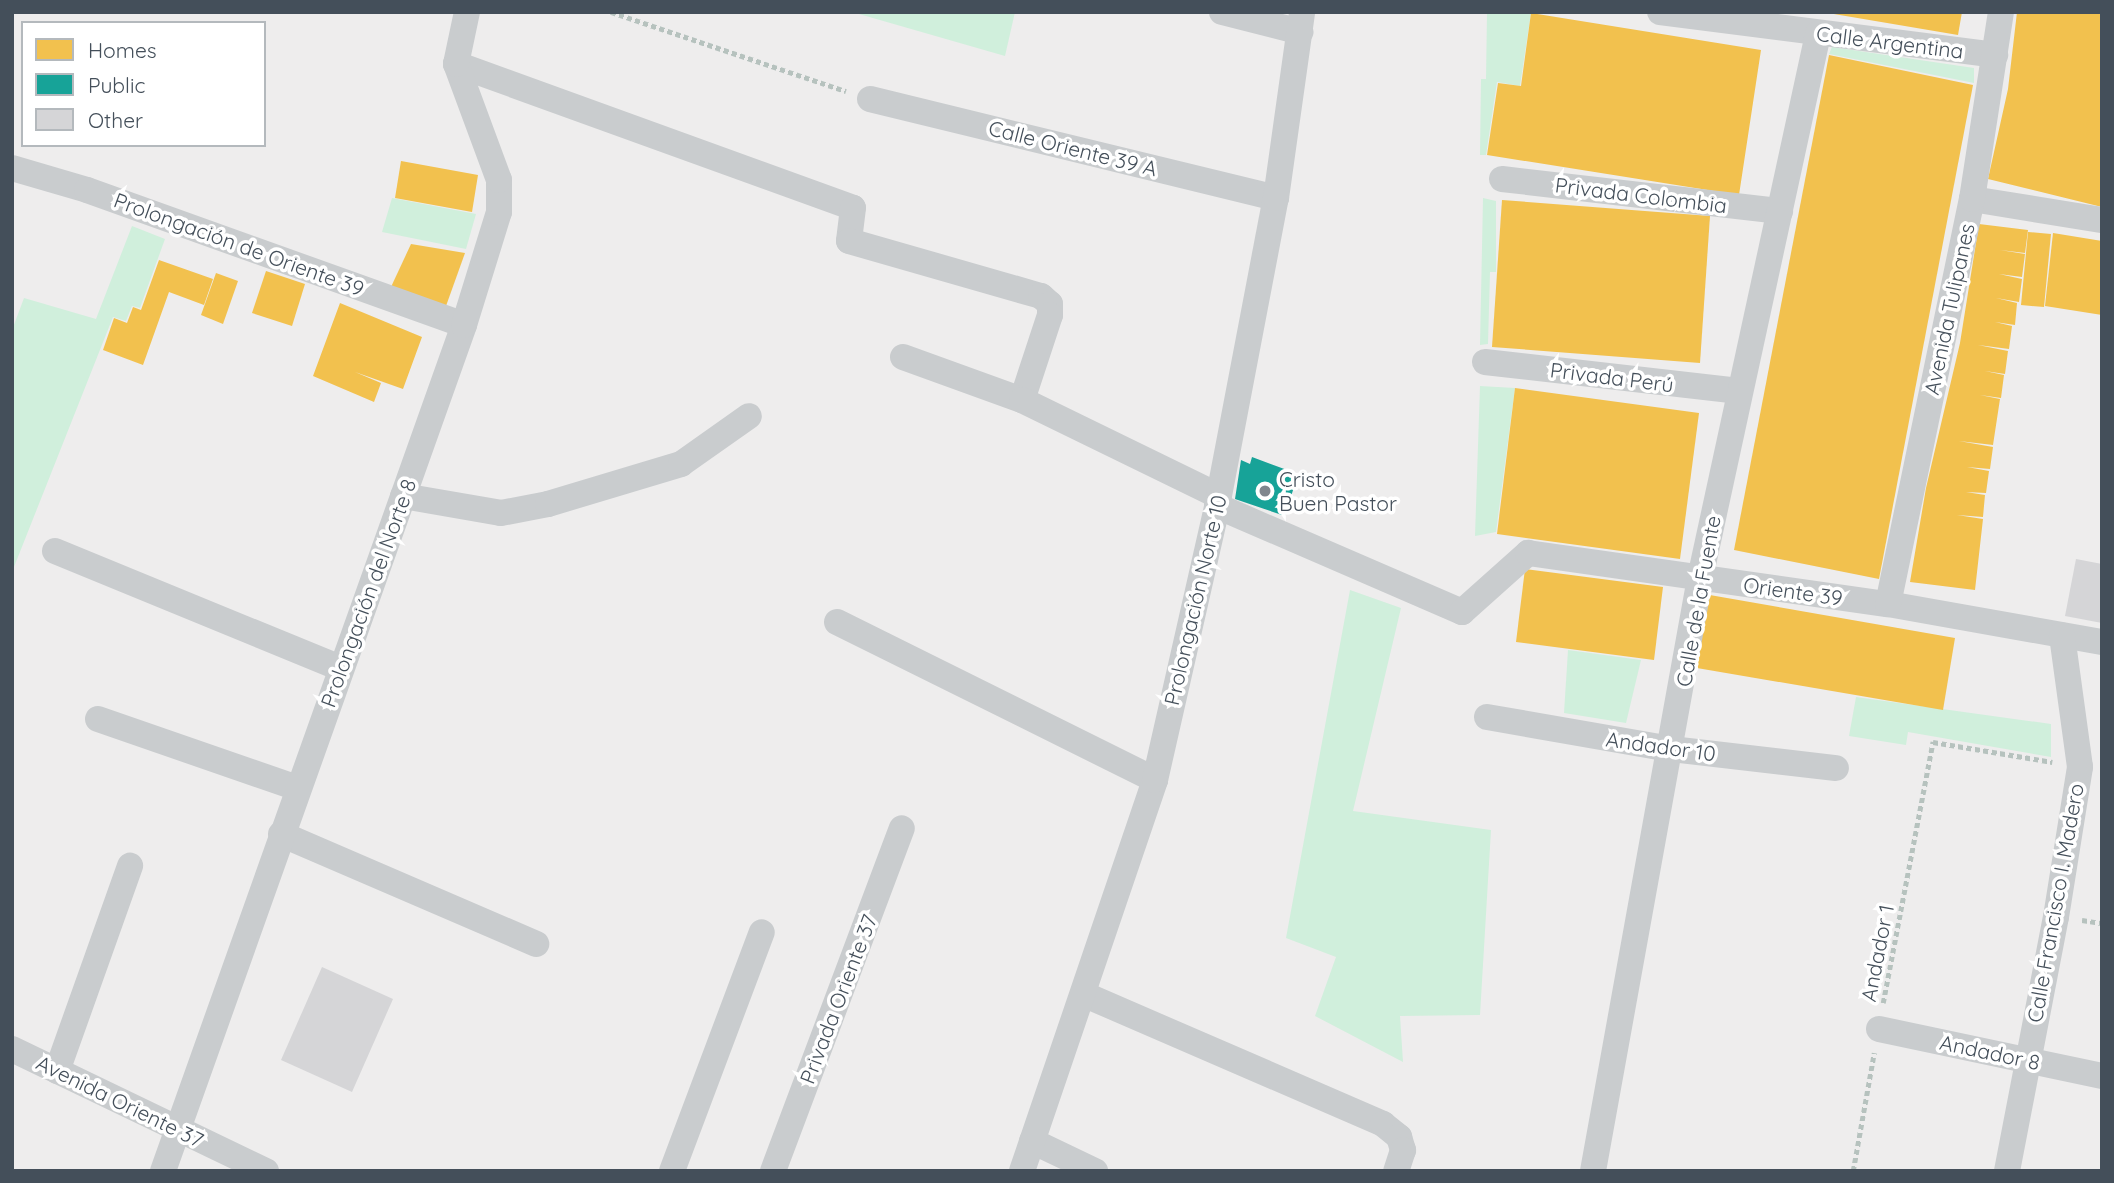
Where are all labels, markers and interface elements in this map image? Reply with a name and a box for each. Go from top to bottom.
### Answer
street label: Calle Argentina [1815,20,1965,64]
legend [21,21,266,147]
text: Homes [88,37,157,63]
text: Public [88,72,145,98]
text: Other [88,107,143,133]
street label: Calle Oriente 39 A [986,115,1160,181]
street label: Privada Colombia [1554,172,1728,218]
street label: Prolongación de Oriente 39 [111,187,367,301]
street label: Avenida Tulipanes [1919,221,1979,397]
street label: Privada Perú [1549,357,1675,397]
place label: Cristo Buen Pastor [1279,466,1397,516]
street label: Prolongación del Norte 8 [315,475,421,711]
marker: Cristo Buen Pastor [1257,483,1273,499]
street label: Prolongación Norte 10 [1159,492,1231,708]
street label: Calle de la Fuente [1671,513,1725,689]
street label: Oriente 39 [1742,572,1844,610]
street label: Andador 10 [1604,726,1718,766]
street label: Calle Francisco I. Madero [2022,782,2088,1024]
street label: Andador 1 [1855,902,1899,1004]
street label: Privada Oriente 37 [794,911,882,1087]
street label: Andador 8 [1938,1029,2042,1075]
street label: Avenida Oriente 37 [32,1050,208,1152]

